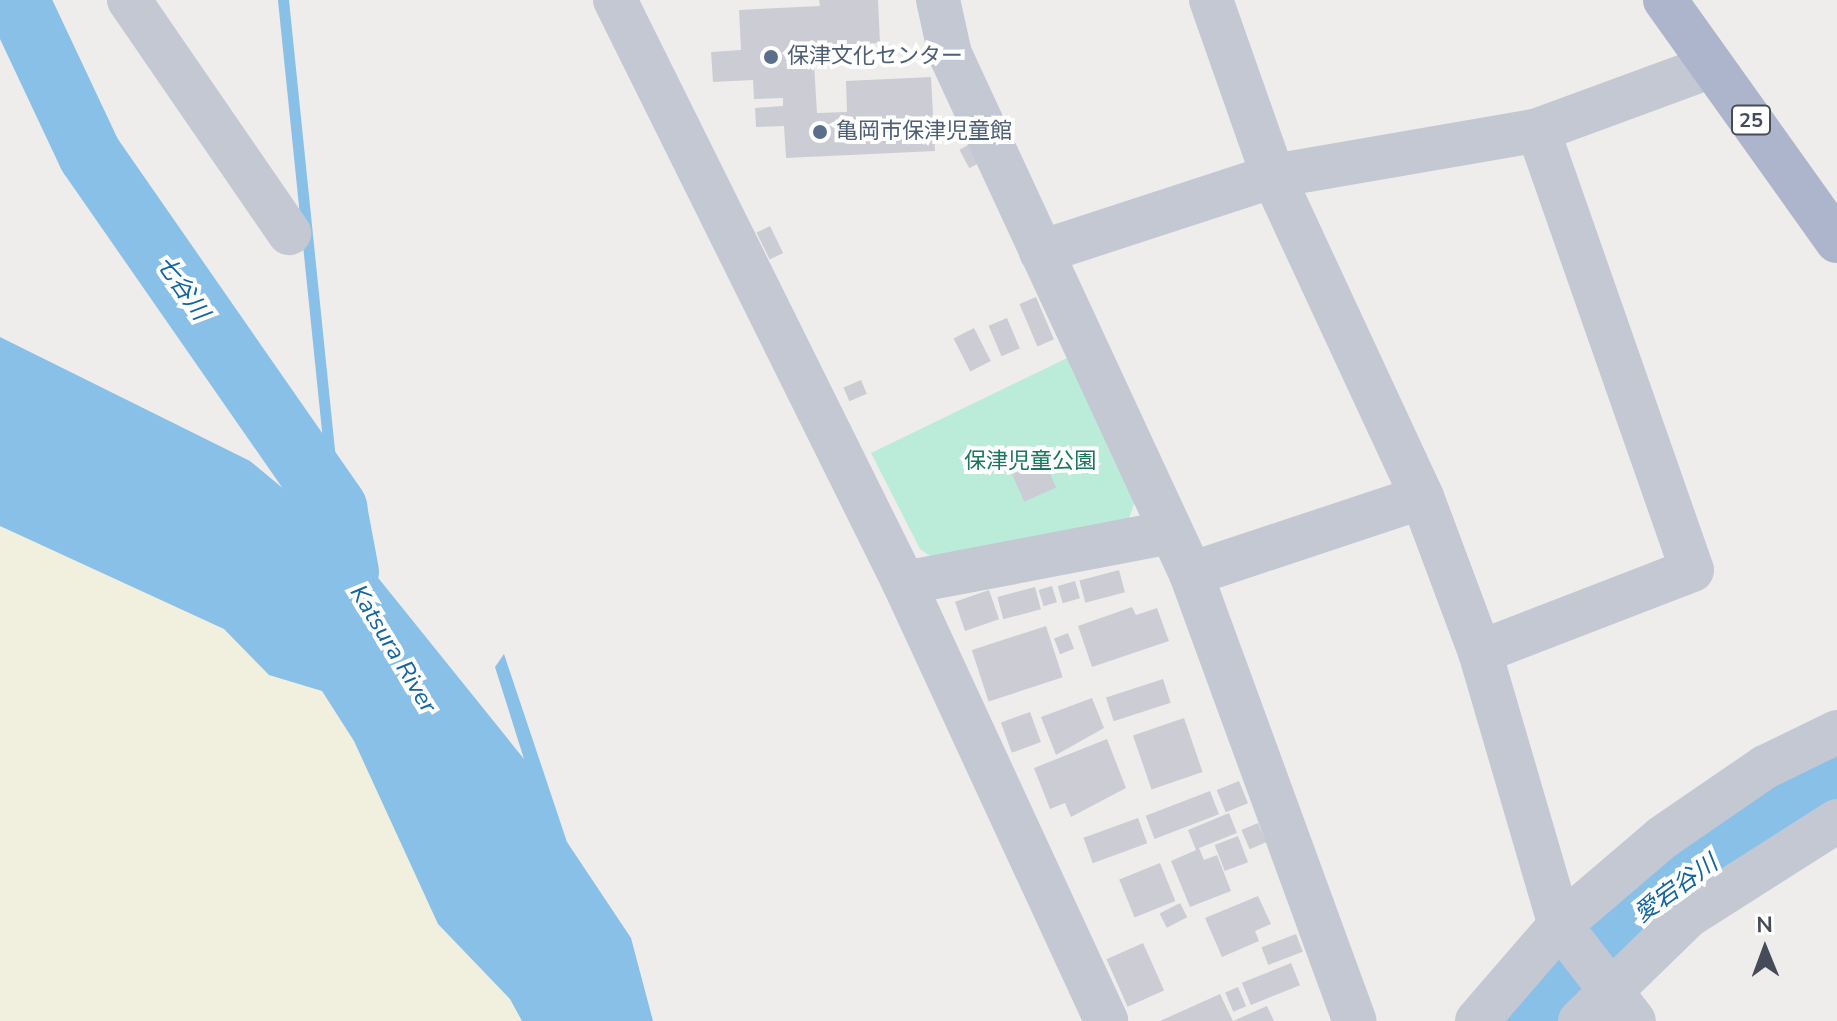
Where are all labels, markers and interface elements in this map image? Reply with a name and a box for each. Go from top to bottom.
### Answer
place label: 保津文化センター [787,44,963,70]
marker: 保津文化センター [762,48,780,66]
road number: 25 [1731,104,1771,136]
place label: 亀岡市保津児童館 [836,119,1012,145]
marker: 亀岡市保津児童館 [811,123,829,141]
water label: 七谷川 [150,250,214,326]
park label: 保津児童公園 [964,449,1096,475]
water label: Katsura River [344,580,442,718]
water label: 愛宕谷川 [1629,849,1723,929]
north arrow [1725,909,1805,989]
text: N [1756,910,1773,940]

